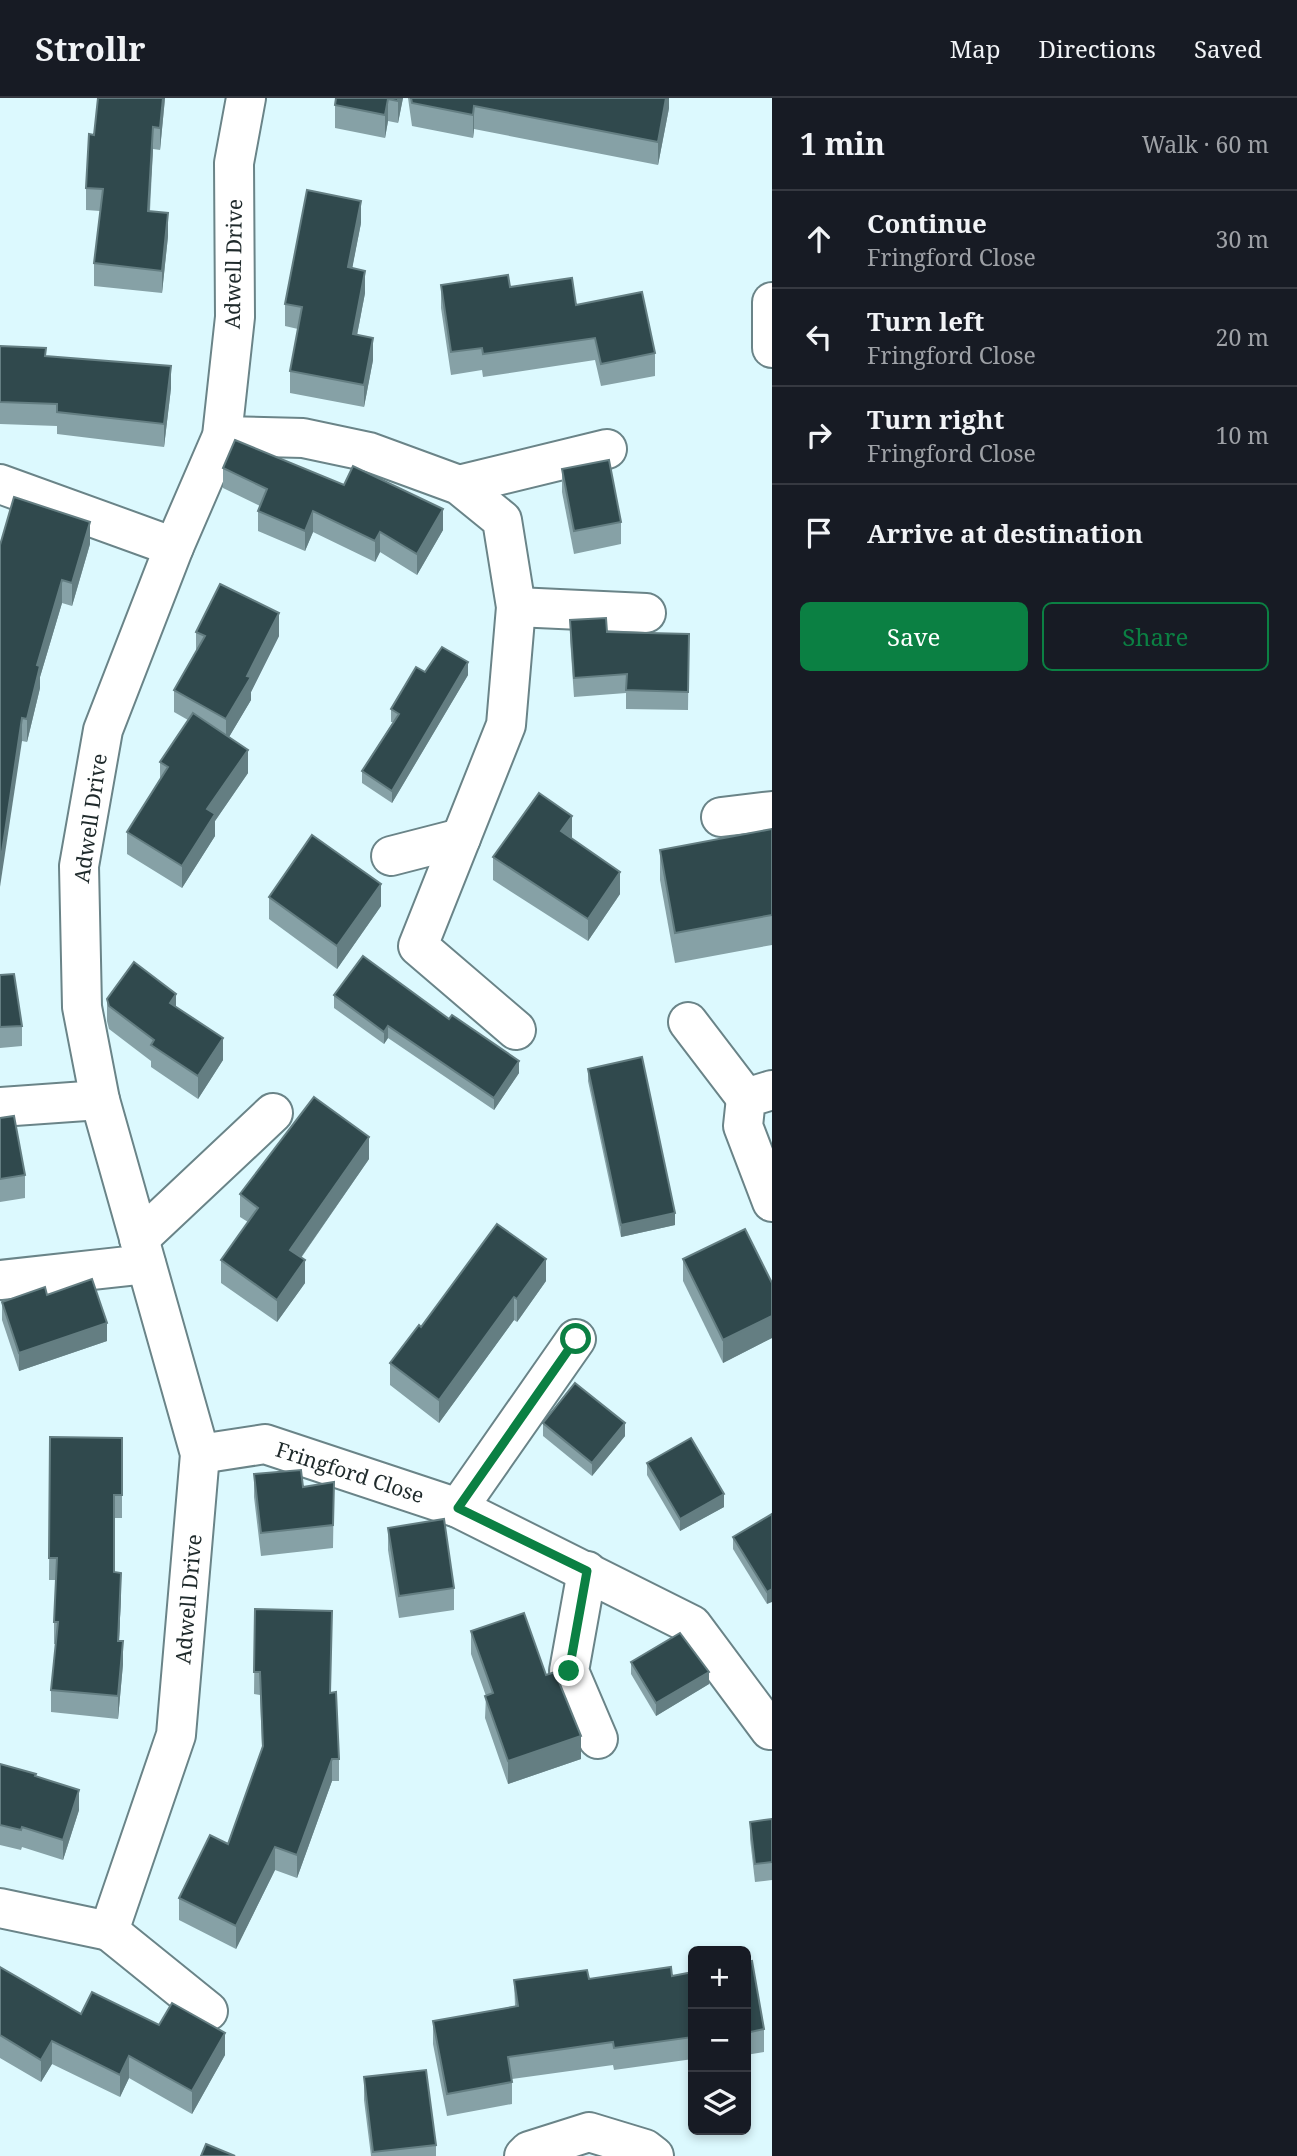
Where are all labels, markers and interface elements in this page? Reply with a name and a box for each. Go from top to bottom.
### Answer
text: Strollr [35,26,145,71]
text: Map [950,32,1001,65]
text: Directions [1039,32,1156,65]
text: Saved [1194,32,1262,65]
text: 1 min [800,123,885,164]
text: Walk · 60 m [1142,128,1269,160]
street label: Adwell Drive [218,199,248,329]
text: Continue [867,205,987,241]
icon: ahead [800,220,838,258]
text: 30 m [1216,223,1269,255]
text: Fringford Close [867,241,1036,273]
text: Turn left [867,303,984,339]
icon: left [800,318,838,356]
text: 20 m [1216,321,1269,353]
text: Fringford Close [867,339,1036,371]
text: Turn right [867,401,1004,437]
icon: right [800,416,838,454]
text: 10 m [1216,419,1269,451]
text: Fringford Close [867,437,1036,469]
icon: arrive [800,514,838,552]
text: Arrive at destination [867,515,1143,551]
button: Save [800,602,1028,671]
button: Share [1042,602,1269,671]
street label: Adwell Drive [67,751,113,885]
route start [560,1323,591,1354]
street label: Fringford Close [272,1435,428,1509]
street label: Adwell Drive [168,1533,208,1665]
route end [553,1655,584,1686]
map controls [688,1946,751,2135]
button: + [688,1946,751,2009]
button: − [688,2009,751,2072]
button: layers [688,2072,751,2135]

